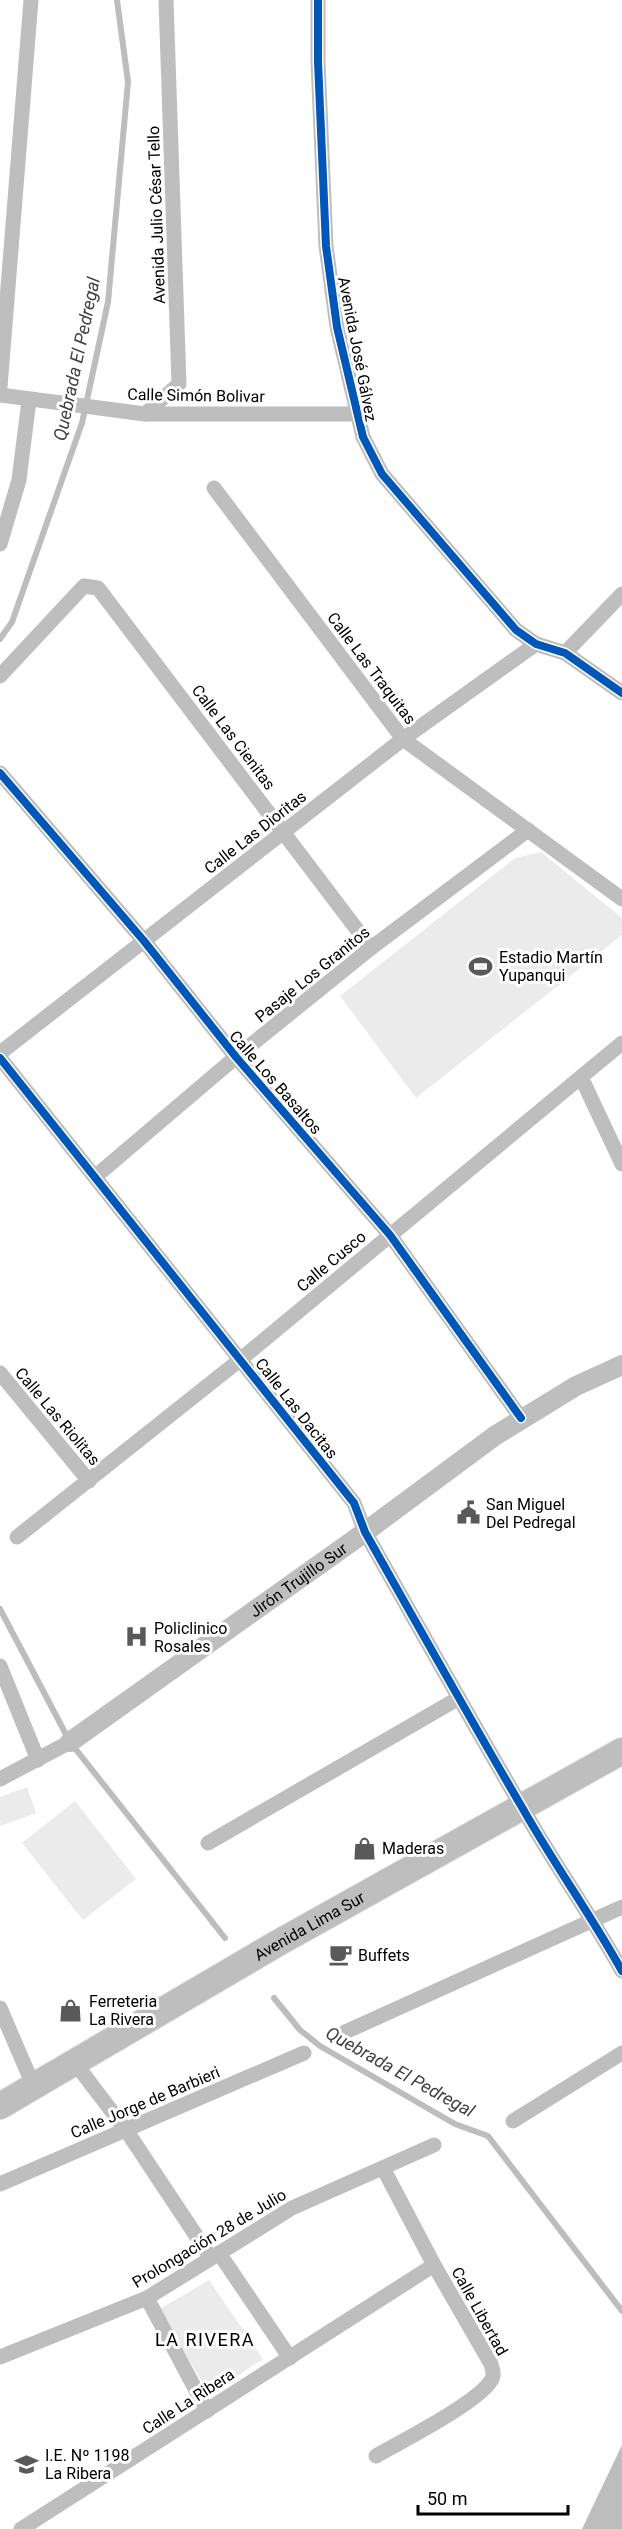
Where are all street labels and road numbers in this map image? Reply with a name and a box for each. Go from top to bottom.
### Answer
street label: Avenida Julio César Tello [144,126,169,304]
street label: Avenida José Gálvez [334,275,381,423]
street label: Calle Simón Bolivar [127,385,265,406]
street label: Calle Las Traquitas [323,609,420,728]
street label: Calle Las Cienitas [188,681,279,794]
street label: Calle Las Dioritas [201,787,310,878]
street label: Pasaje Los Granitos [251,922,373,1026]
street label: Calle Los Basaltos [225,1027,326,1138]
street label: Calle Cusco [293,1227,370,1296]
street label: Calle Las Dacitas [251,1354,342,1462]
street label: Calle Las Riolitas [11,1364,104,1469]
street label: Jirón Trujillo Sur [246,1539,351,1621]
street label: Avenida Lima Sur [251,1887,369,1965]
street label: Calle Jorge de Barbieri [68,2062,223,2143]
street label: Prolongación 28 de Julio [129,2185,290,2292]
street label: Calle Libertad [447,2264,512,2359]
street label: Calle La Ribera [139,2365,238,2438]

